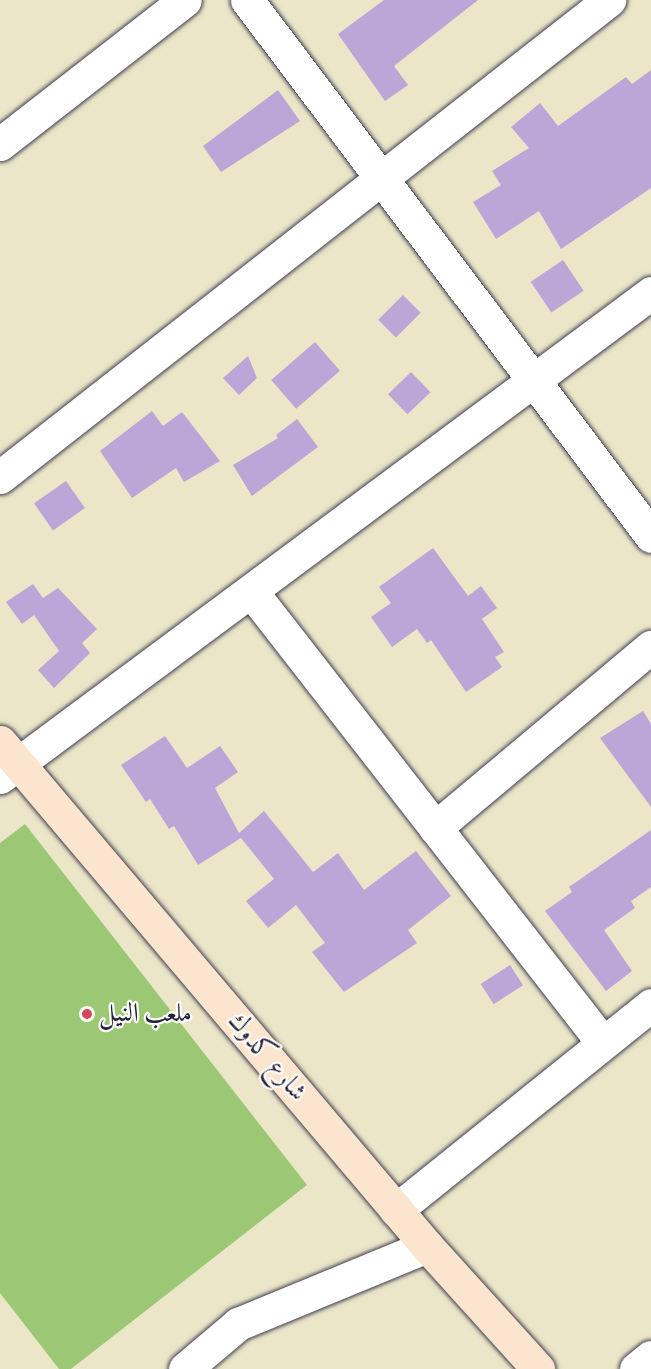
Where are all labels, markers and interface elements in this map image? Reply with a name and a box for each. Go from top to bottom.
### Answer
place label: ملعب النيل [99,998,192,1030]
street label: شارع كدوك [221,1006,313,1108]
marker: ملعب النيل [80,1007,94,1021]

